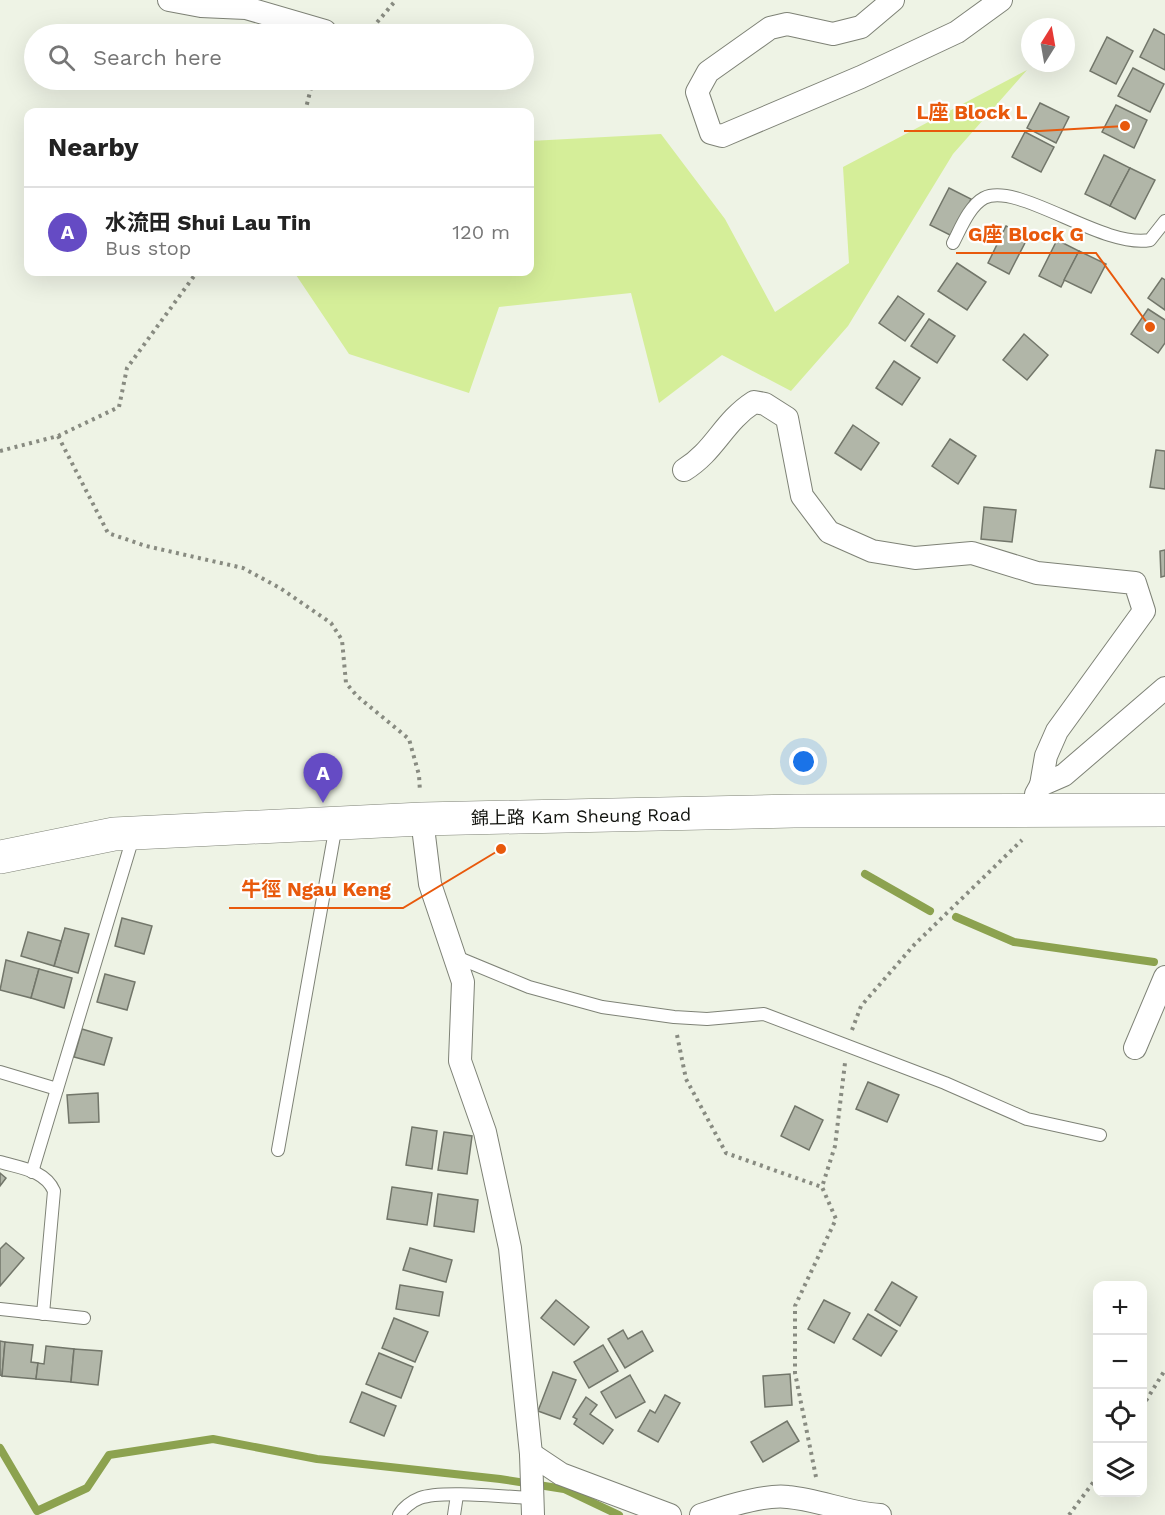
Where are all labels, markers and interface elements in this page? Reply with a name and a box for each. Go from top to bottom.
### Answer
north arrow [1021,18,1075,72]
search box [24,24,534,90]
icon: search [45,41,78,74]
text: Search here [93,45,222,70]
callout: L座 Block L [904,93,1040,131]
text: L座 Block L [916,100,1028,124]
text: Nearby [48,132,139,162]
text: 水流田 Shui Lau Tin [105,210,311,235]
callout: G座 Block G [956,215,1096,253]
text: A [61,220,74,244]
text: 120 m [452,220,510,244]
text: G座 Block G [968,222,1084,246]
text: Bus stop [105,236,191,260]
your location [789,747,818,776]
pin: A [304,754,342,803]
street label: 錦上路 Kam Sheung Road [471,804,691,828]
callout: 牛徑 Ngau Keng [229,870,403,908]
text: 牛徑 Ngau Keng [241,877,392,901]
map controls [1093,1281,1147,1497]
button: + [1093,1281,1147,1335]
button: − [1093,1335,1147,1389]
button: locate [1093,1389,1147,1443]
button: layers [1093,1443,1147,1497]

